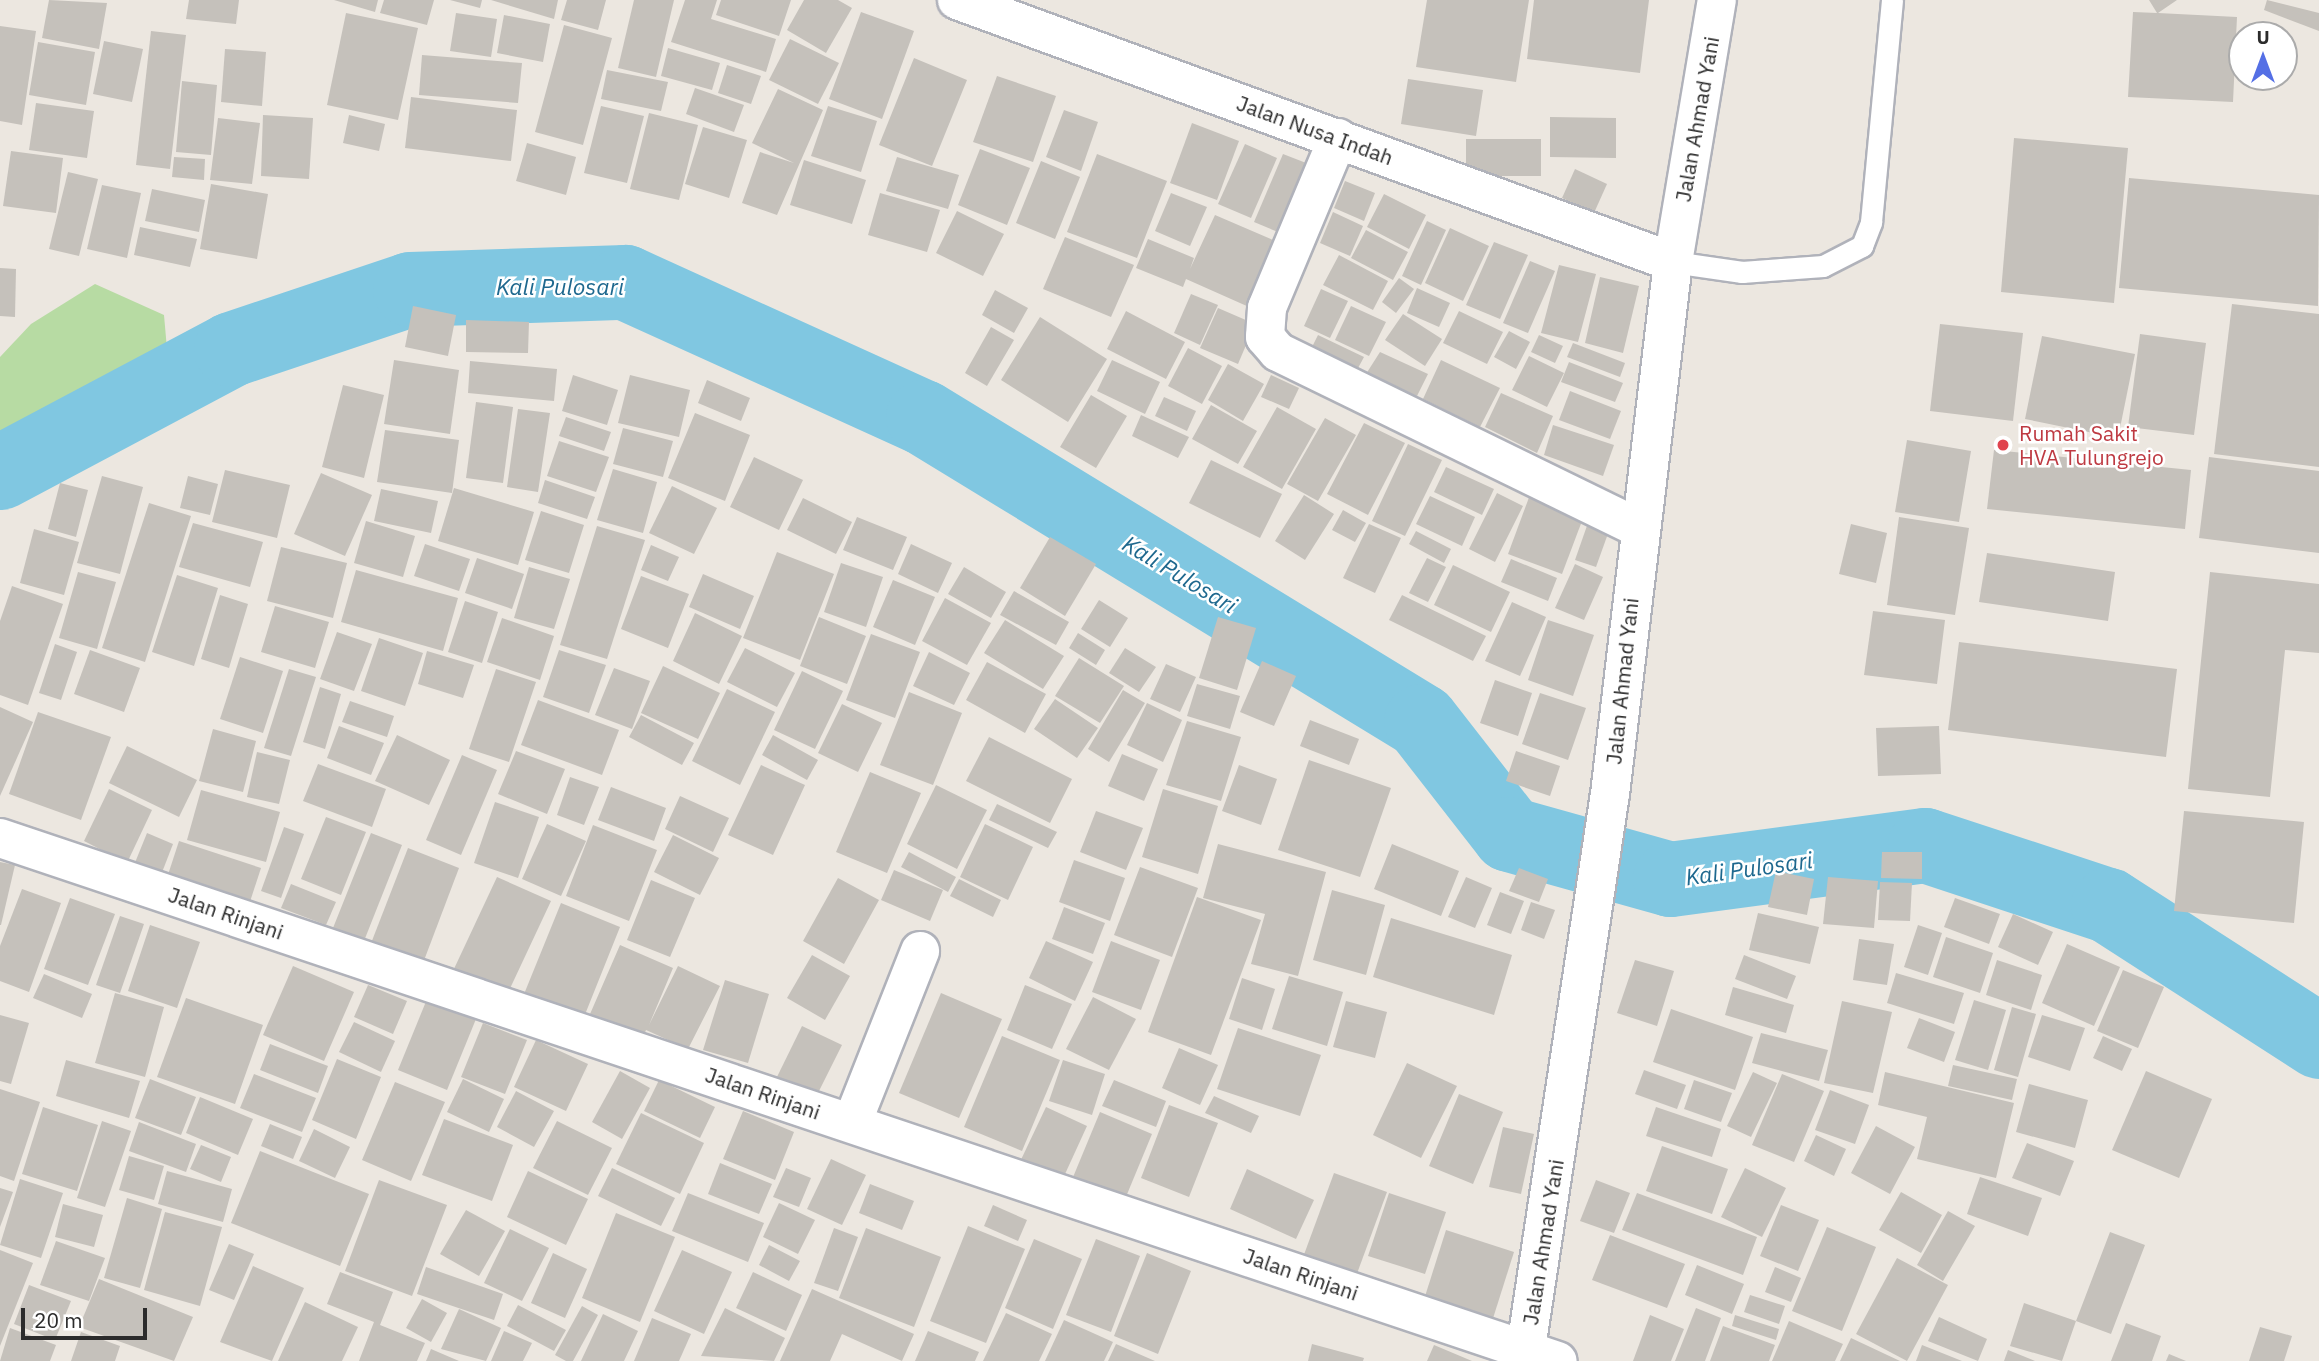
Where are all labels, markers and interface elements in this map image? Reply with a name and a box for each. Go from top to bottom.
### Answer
north arrow [2228,21,2298,91]
text: U [2256,25,2270,49]
street label: Jalan Ahmad Yani [1670,34,1724,204]
street label: Jalan Nusa Indah [1233,90,1397,170]
water label: Kali Pulosari [496,272,624,300]
place label: Rumah Sakit HVA Tulungrejo [2019,420,2164,470]
marker: Rumah Sakit HVA Tulungrejo [1993,435,2013,455]
water label: Kali Pulosari [1118,529,1242,619]
street label: Jalan Ahmad Yani [1601,596,1643,766]
water label: Kali Pulosari [1684,845,1814,891]
street label: Jalan Rinjani [165,882,287,944]
street label: Jalan Rinjani [702,1062,824,1124]
street label: Jalan Ahmad Yani [1517,1157,1569,1327]
street label: Jalan Rinjani [1240,1243,1362,1305]
scale bar [24,1294,150,1338]
text: 20 m [34,1306,83,1334]

